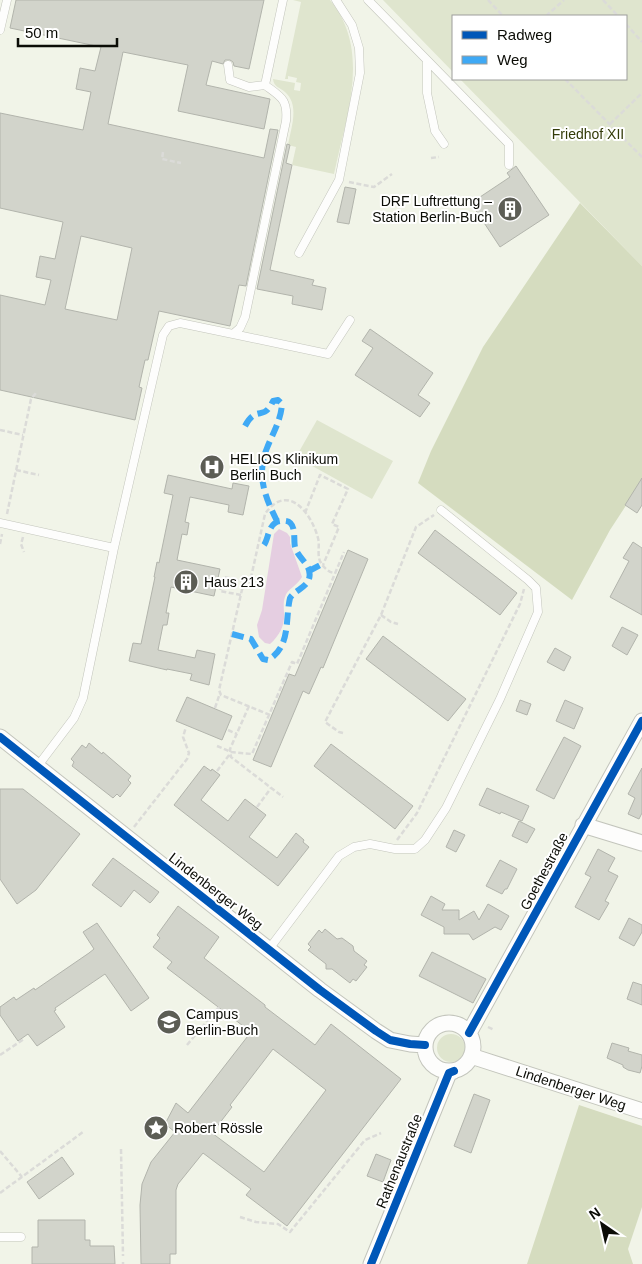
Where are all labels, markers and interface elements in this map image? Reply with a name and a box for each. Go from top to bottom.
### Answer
scale bar [18,15,116,47]
legend [452,15,627,80]
text: 50 m [25,24,58,41]
text: Radweg [497,26,552,43]
text: Weg [497,51,528,68]
park label: Friedhof XII [552,126,624,142]
place label: DRF Luftrettung – Station Berlin-Buch [372,193,492,225]
building icon: DRF Luftrettung – Station Berlin-Buch [497,196,523,222]
place label: HELIOS Klinikum Berlin Buch [230,451,338,483]
hospital icon: HELIOS Klinikum Berlin Buch [199,454,225,480]
building icon: Haus 213 [173,569,199,595]
place label: Haus 213 [204,574,264,590]
street label: Goethestraße [517,829,571,913]
street label: Lindenberger Weg [166,849,266,933]
place label: Campus Berlin-Buch [186,1006,258,1038]
school or university icon: Campus Berlin-Buch [156,1009,182,1035]
street label: Lindenberger Weg [514,1063,628,1113]
street label: Rathenaustraße [373,1111,425,1211]
place icon: Robert Rössle [143,1115,169,1141]
place label: Robert Rössle [174,1120,263,1136]
north arrow [577,1199,627,1249]
text: N [586,1204,603,1223]

